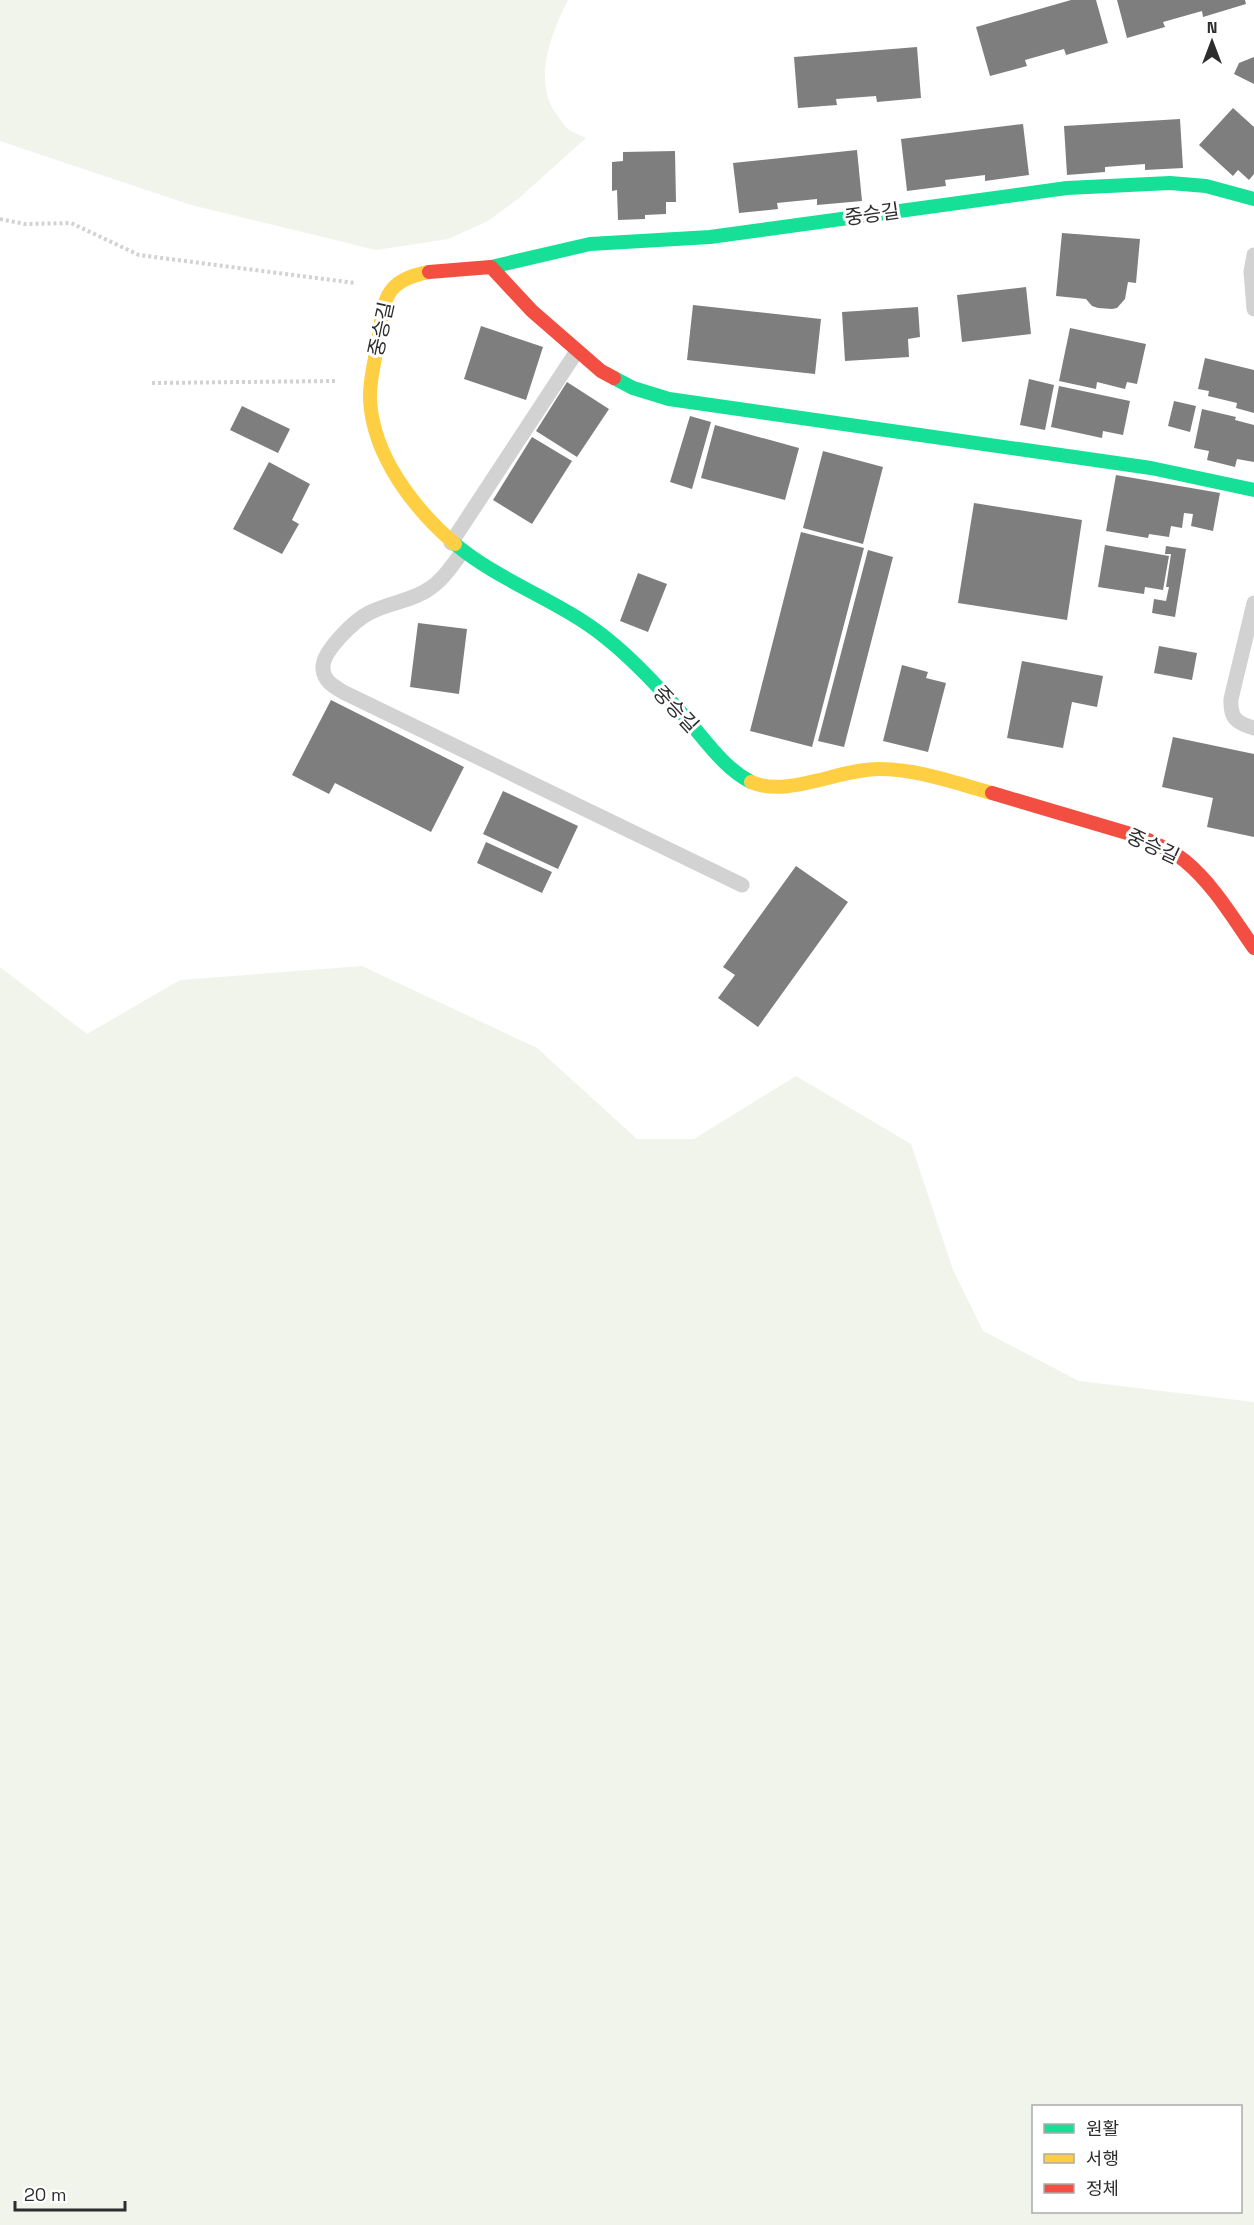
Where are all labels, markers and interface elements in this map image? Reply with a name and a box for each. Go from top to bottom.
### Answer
north arrow [1182,12,1242,72]
text: N [1207,17,1217,38]
street label: 중승길 [843,197,901,231]
street label: 중승길 [363,299,399,359]
street label: 중승길 [648,680,704,738]
street label: 중승길 [1122,823,1184,869]
legend [1032,2105,1242,2213]
text: 원활 [1086,2117,1119,2140]
text: 서행 [1086,2147,1119,2170]
scale bar [15,2174,124,2212]
text: 정체 [1086,2177,1119,2200]
text: 20 m [24,2183,67,2206]

